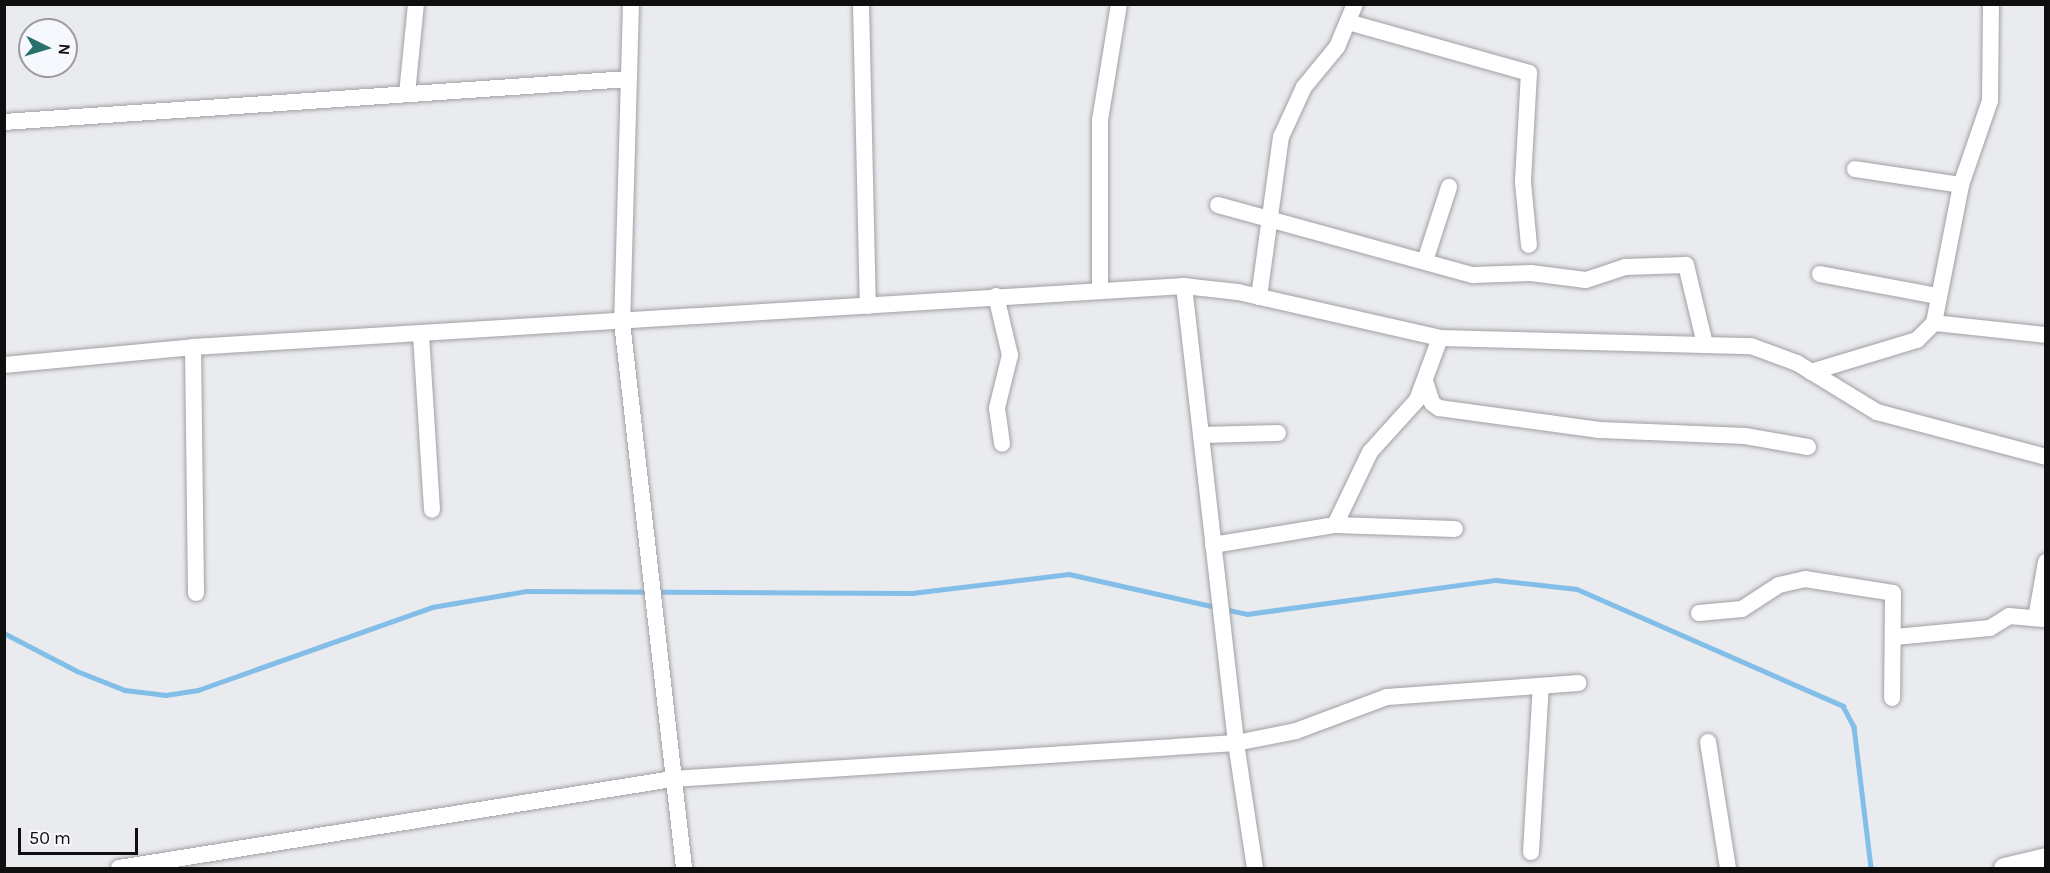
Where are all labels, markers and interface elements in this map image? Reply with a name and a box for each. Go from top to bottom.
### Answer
north arrow [18,18,78,78]
text: N [54,43,74,56]
scale bar [21,816,141,854]
text: 50 m [29,827,71,849]

